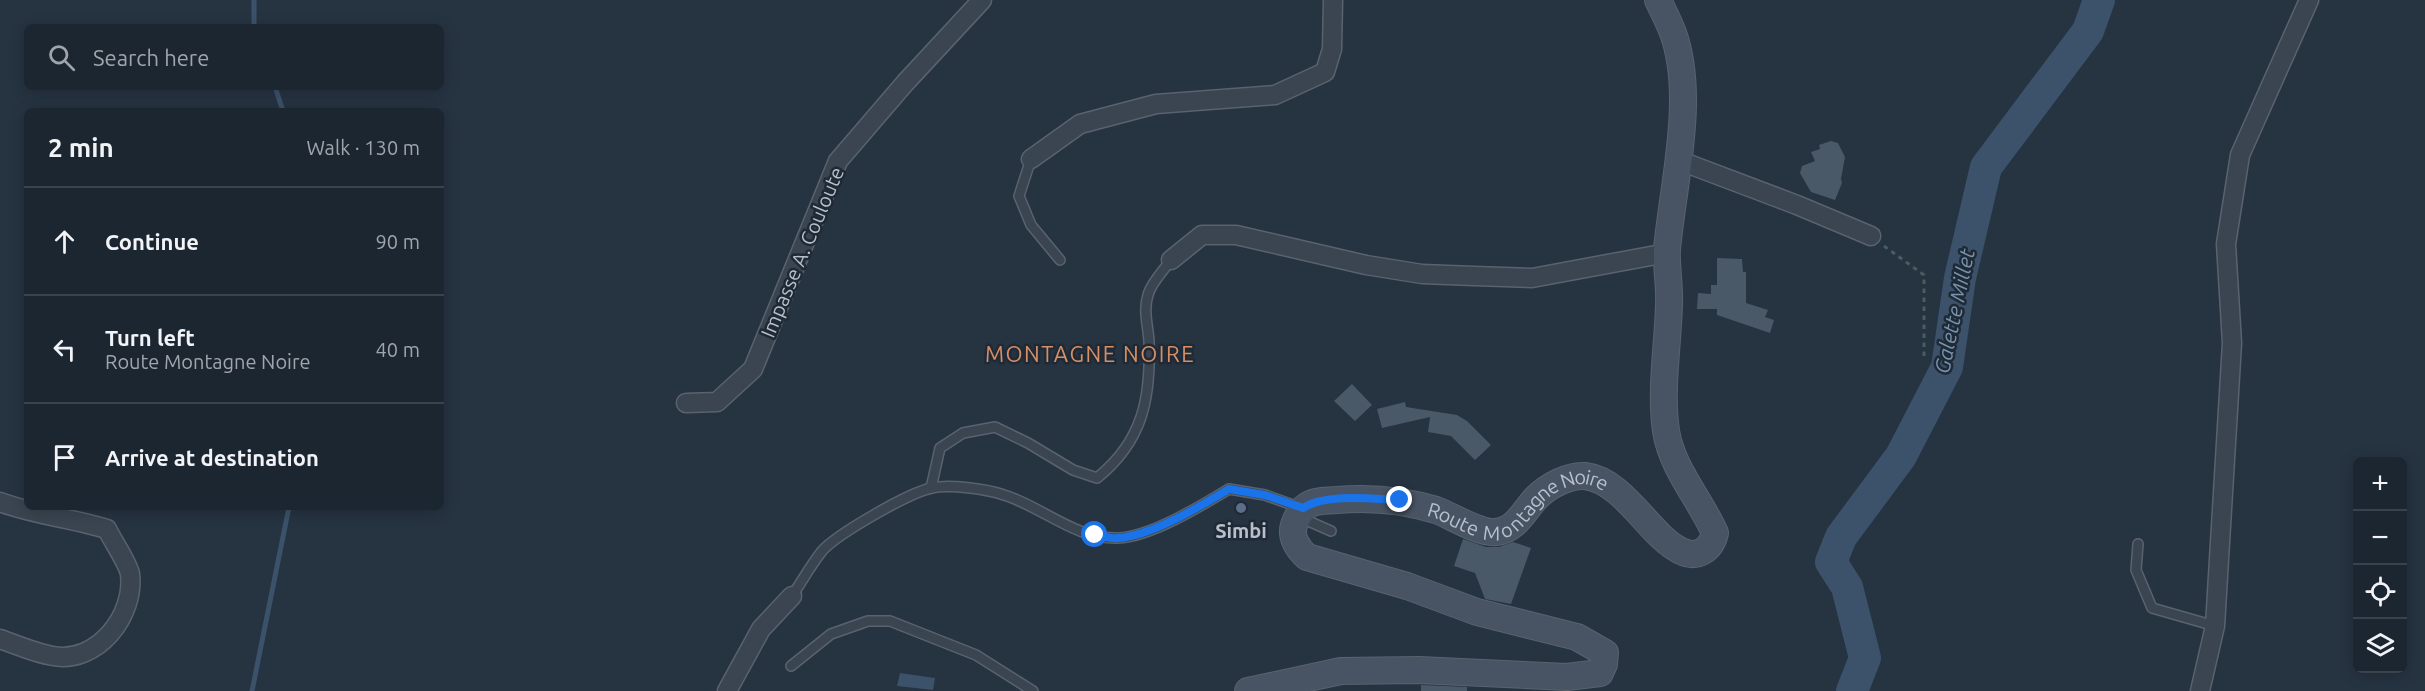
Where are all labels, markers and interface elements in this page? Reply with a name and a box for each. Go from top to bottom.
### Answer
search box [24,24,444,90]
icon: search [45,41,78,74]
text: Search here [93,45,209,70]
text: 2 min [48,133,114,162]
text: Walk · 130 m [307,136,420,159]
street label: Impasse A. Couloute [756,163,848,341]
icon: ahead [48,225,81,258]
text: Continue [105,229,199,254]
text: 90 m [376,230,420,253]
water label: Galette Millet [1929,246,1979,375]
text: Turn left [105,325,195,350]
icon: left [48,333,81,366]
text: 40 m [376,338,420,361]
district label: MONTAGNE NOIRE [985,341,1195,366]
text: Route Montagne Noire [105,350,311,373]
icon: arrive [48,441,81,474]
text: Arrive at destination [105,445,319,470]
map controls [2353,457,2407,673]
button: + [2353,457,2407,511]
street label: Route Montagne Noire [1425,464,1613,544]
route end [1386,486,1412,512]
marker: Simbi [1234,501,1248,515]
button: − [2353,511,2407,565]
place label: Simbi [1215,519,1267,542]
route start [1081,521,1107,547]
button: locate [2353,565,2407,619]
button: layers [2353,619,2407,673]

